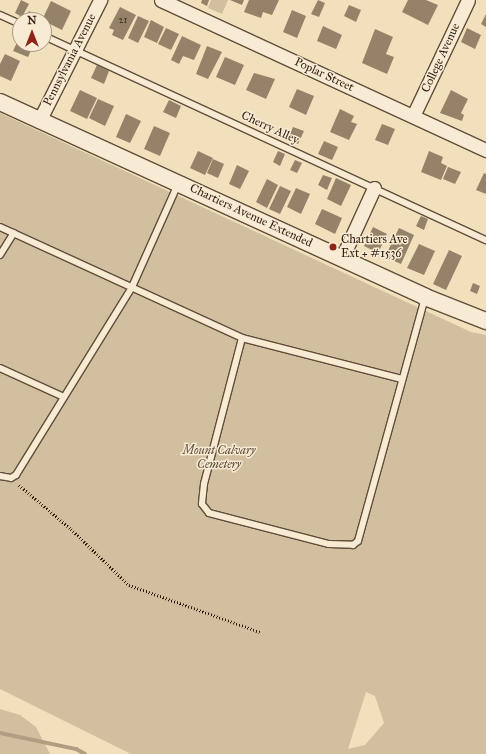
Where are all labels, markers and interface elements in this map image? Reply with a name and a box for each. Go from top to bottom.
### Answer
street label: Pennsylvania Avenue [40,11,100,109]
north arrow [12,12,52,52]
text: N [27,14,37,27]
house number: 21 [119,15,127,27]
street label: College Avenue [419,21,463,95]
street label: Poplar Street [292,55,356,95]
street label: Cherry Alley [239,108,301,148]
street label: Chartiers Avenue Extended [187,181,315,251]
place label: Chartiers Ave Ext + #1536 [341,233,408,261]
marker: Chartiers Ave Ext + #1536 [328,242,338,252]
park label: Mount Calvary Cemetery [182,444,256,472]

